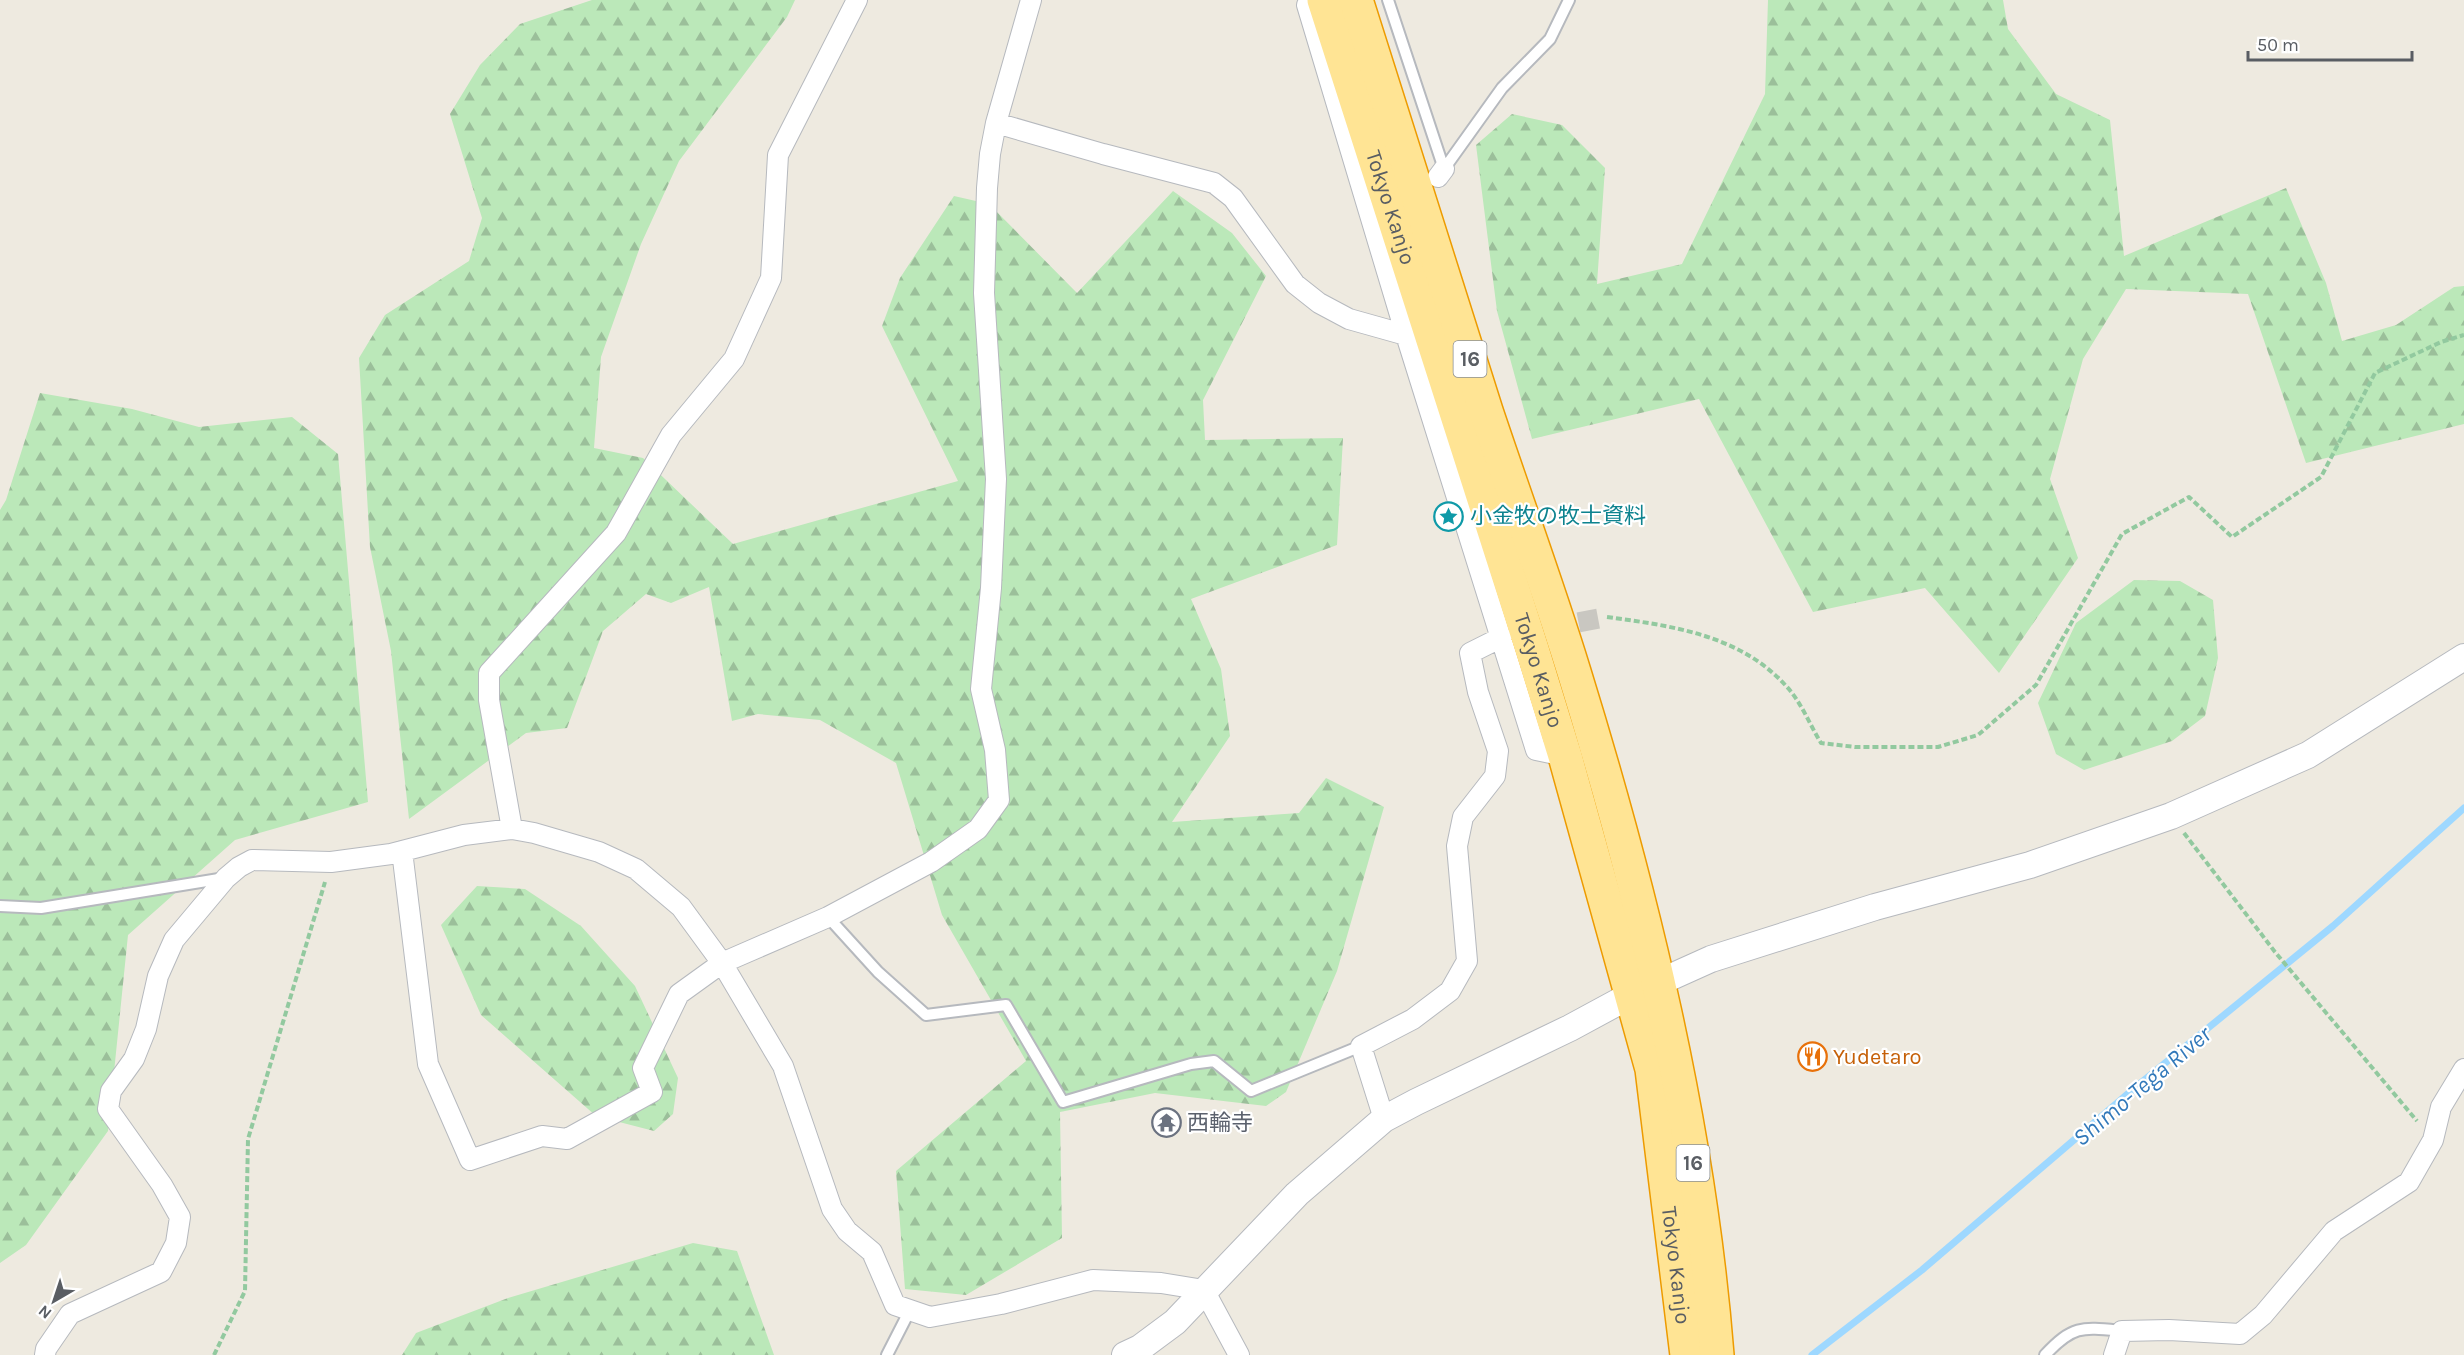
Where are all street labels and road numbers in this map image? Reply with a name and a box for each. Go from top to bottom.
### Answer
street label: Tokyo Kanjo [1360,147,1421,268]
road number: 16 [1454,341,1486,377]
street label: Tokyo Kanjo [1508,610,1569,731]
road number: 16 [1676,1145,1710,1181]
street label: Tokyo Kanjo [1656,1205,1696,1326]

